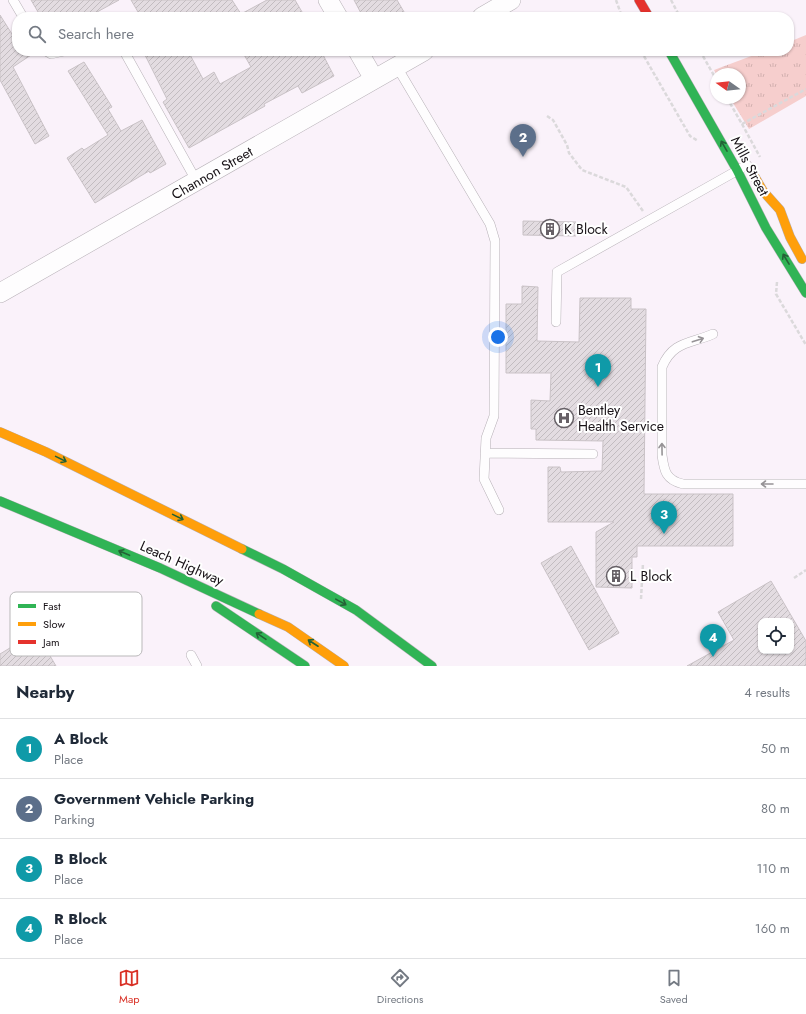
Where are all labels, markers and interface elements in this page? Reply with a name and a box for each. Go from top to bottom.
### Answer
search box [12,12,794,56]
icon: search [26,23,48,45]
text: Search here [58,23,134,45]
north arrow [710,68,746,104]
pin: 2 [510,124,536,157]
street label: Mills Street [726,133,774,200]
one-way arrow [719,140,727,152]
street label: Channon Street [168,141,257,204]
building icon: K Block [539,218,561,240]
place label: K Block [564,219,608,239]
one-way arrow [782,253,790,265]
your location [488,327,508,347]
one-way arrow [692,336,705,343]
pin: 1 [585,354,611,387]
place label: Bentley Health Service [578,400,664,436]
hospital icon: Bentley Health Service [553,407,575,429]
one-way arrow [658,443,666,456]
one-way arrow [55,456,67,463]
one-way arrow [761,480,774,488]
pin: 3 [651,501,677,534]
one-way arrow [171,514,183,521]
street label: Leach Highway [137,536,228,591]
one-way arrow [119,549,131,556]
building icon: L Block [605,565,627,587]
place label: L Block [630,566,673,586]
legend [10,592,142,656]
text: Fast [43,598,61,614]
one-way arrow [335,599,347,606]
text: Slow [43,616,65,632]
map controls [758,618,794,654]
button: locate [758,618,794,654]
pin: 4 [700,624,726,657]
one-way arrow [256,632,267,640]
text: Jam [41,634,60,650]
one-way arrow [307,639,319,647]
text: Nearby [16,680,74,704]
text: 4 results [744,683,790,702]
text: A Block [54,728,108,750]
text: 1 [26,739,32,758]
text: 50 m [761,739,790,758]
text: Place [54,750,83,769]
text: Government Vehicle Parking [54,788,254,810]
text: 2 [25,799,33,818]
text: 80 m [761,799,790,818]
text: Parking [54,810,95,829]
text: B Block [54,848,107,870]
text: 3 [25,859,33,878]
text: 110 m [756,859,790,878]
text: Place [54,870,83,889]
text: R Block [54,908,107,930]
text: 4 [24,919,34,938]
text: 160 m [755,919,790,938]
text: Place [54,930,83,949]
tab: Map [118,967,140,1007]
tab: Directions [377,967,423,1007]
tab: Saved [660,967,688,1007]

